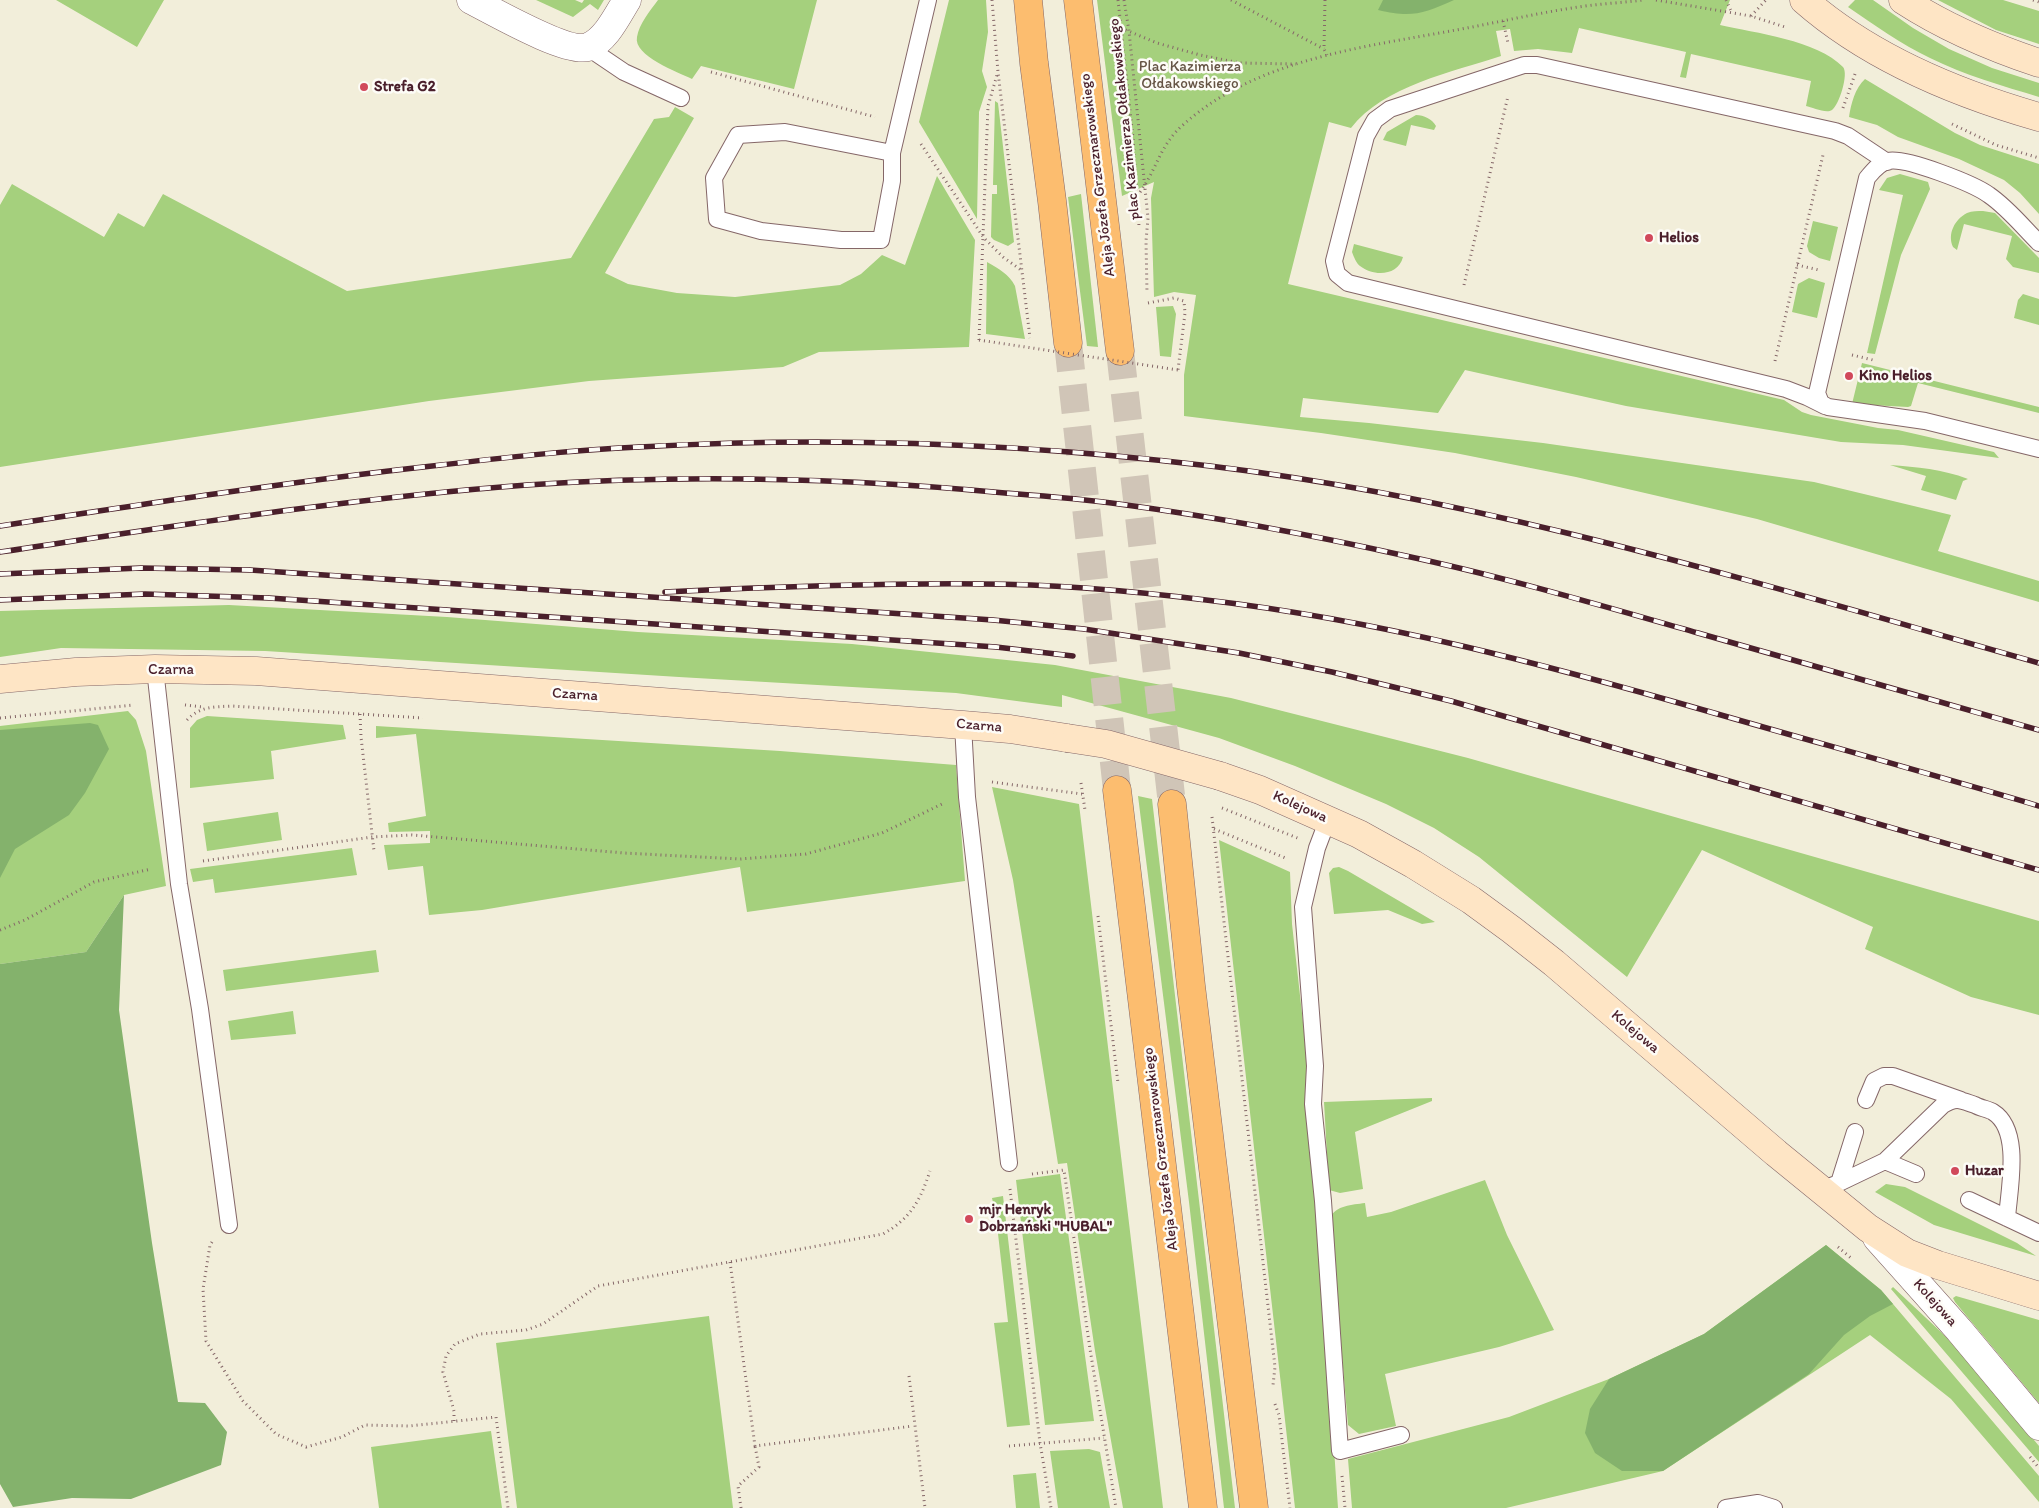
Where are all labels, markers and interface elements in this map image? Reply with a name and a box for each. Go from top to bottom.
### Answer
street label: plac Kazimierza Ołdakowskiego [1105,17,1145,221]
park label: Plac Kazimierza Ołdakowskiego [1139,58,1241,93]
street label: Aleja Józefa Grzecznarowskiego [1077,72,1119,278]
place label: Strefa G2 [374,78,436,96]
marker: Strefa G2 [358,81,370,93]
place label: Helios [1659,229,1699,247]
marker: Helios [1643,232,1655,244]
place label: Kino Helios [1859,367,1932,385]
marker: Kino Helios [1843,370,1855,382]
street label: Czarna [148,661,194,679]
street label: Czarna [551,684,599,706]
street label: Czarna [955,715,1003,737]
street label: Kolejowa [1270,787,1330,827]
street label: Kolejowa [1607,1006,1663,1058]
street label: Aleja Józefa Grzecznarowskiego [1140,1046,1182,1252]
place label: Huzar [1965,1162,2004,1180]
marker: Huzar [1949,1165,1961,1177]
place label: mjr Henryk Dobrzański "HUBAL" [979,1201,1112,1236]
marker: mjr Henryk Dobrzański "HUBAL" [963,1213,975,1225]
street label: Kolejowa [1909,1275,1961,1331]

